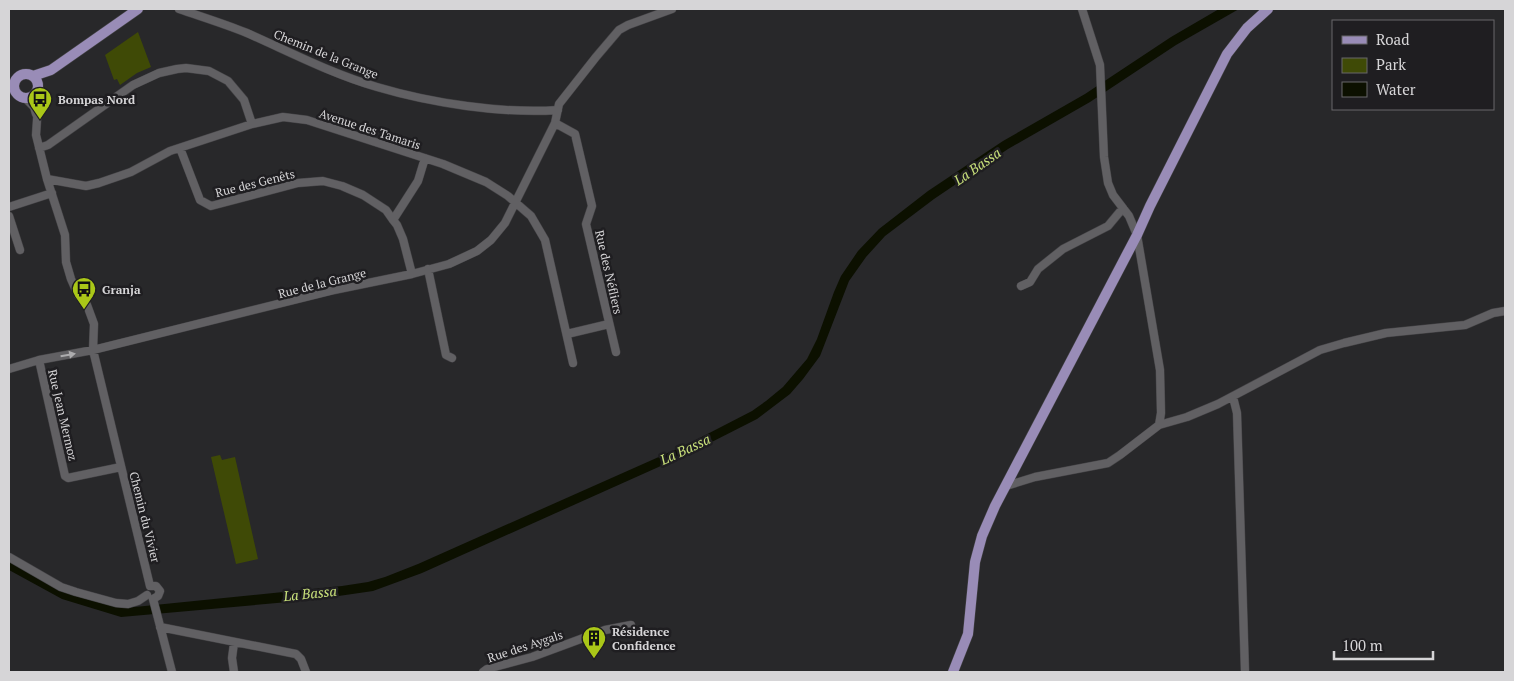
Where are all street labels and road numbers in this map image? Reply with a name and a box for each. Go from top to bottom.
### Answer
street label: Chemin de la Grange [272,26,380,82]
street label: Avenue des Tamaris [317,105,423,153]
street label: Rue des Genêts [214,166,296,200]
street label: Rue des Néfliers [592,228,626,316]
street label: Rue de la Grange [276,265,368,301]
street label: Rue Jean Mermoz [45,368,81,462]
street label: Chemin du Vivier [126,470,164,564]
street label: Rue des Aygals [485,627,565,665]

